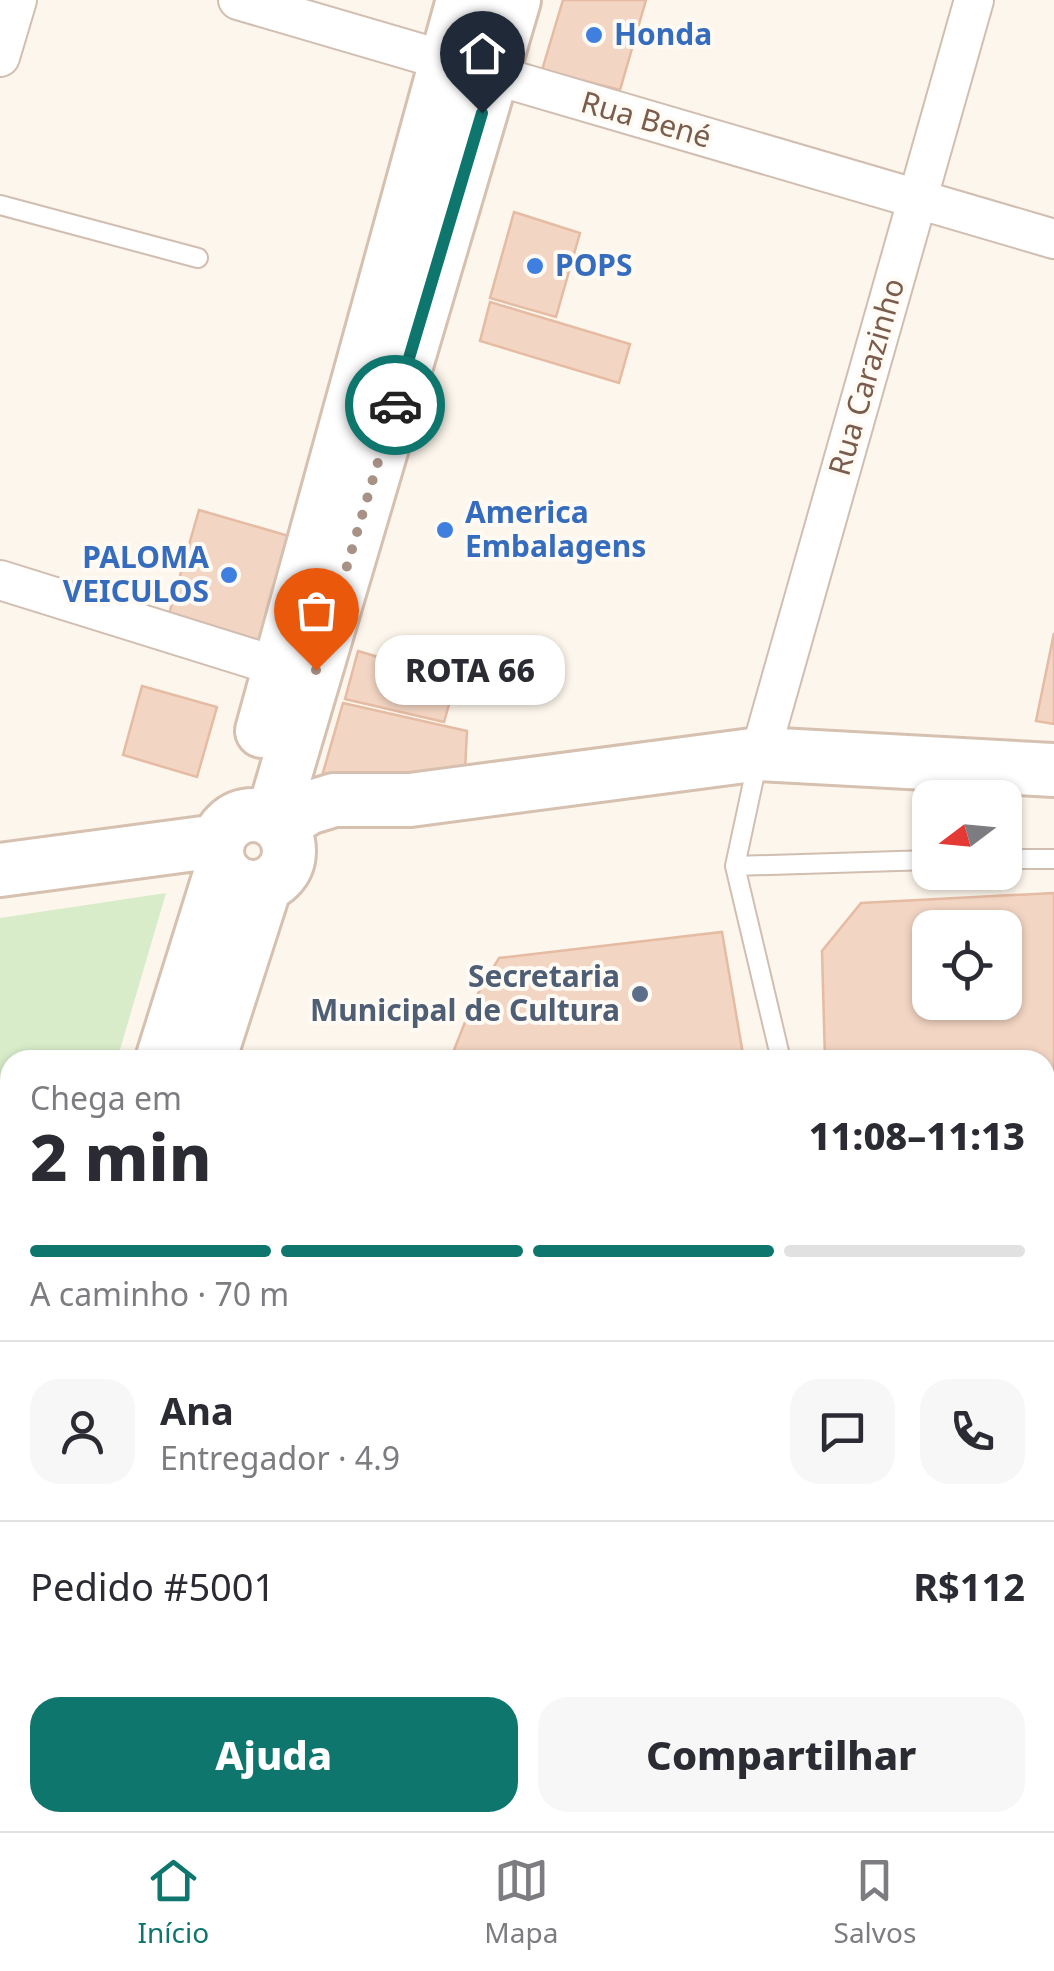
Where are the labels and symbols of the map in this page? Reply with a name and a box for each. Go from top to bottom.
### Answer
pin [440,11,525,114]
place label: Honda [614,13,712,54]
marker: Honda [583,24,605,46]
street label: Rua Bené [576,80,716,157]
place label: POPS [555,244,633,285]
marker: POPS [524,255,546,277]
street label: Rua Carazinho [818,273,913,480]
courier [345,355,445,455]
place label: America Embalagens [465,491,646,566]
marker: America Embalagens [434,519,456,541]
place label: PALOMA VEICULOS [63,536,209,611]
marker: PALOMA VEICULOS [218,564,240,586]
pin [274,568,359,671]
callout: ROTA 66 [376,635,566,705]
north arrow [912,780,1022,890]
place label: Secretaria Municipal de Cultura [310,955,620,1030]
marker: Secretaria Municipal de Cultura [629,983,651,1005]

